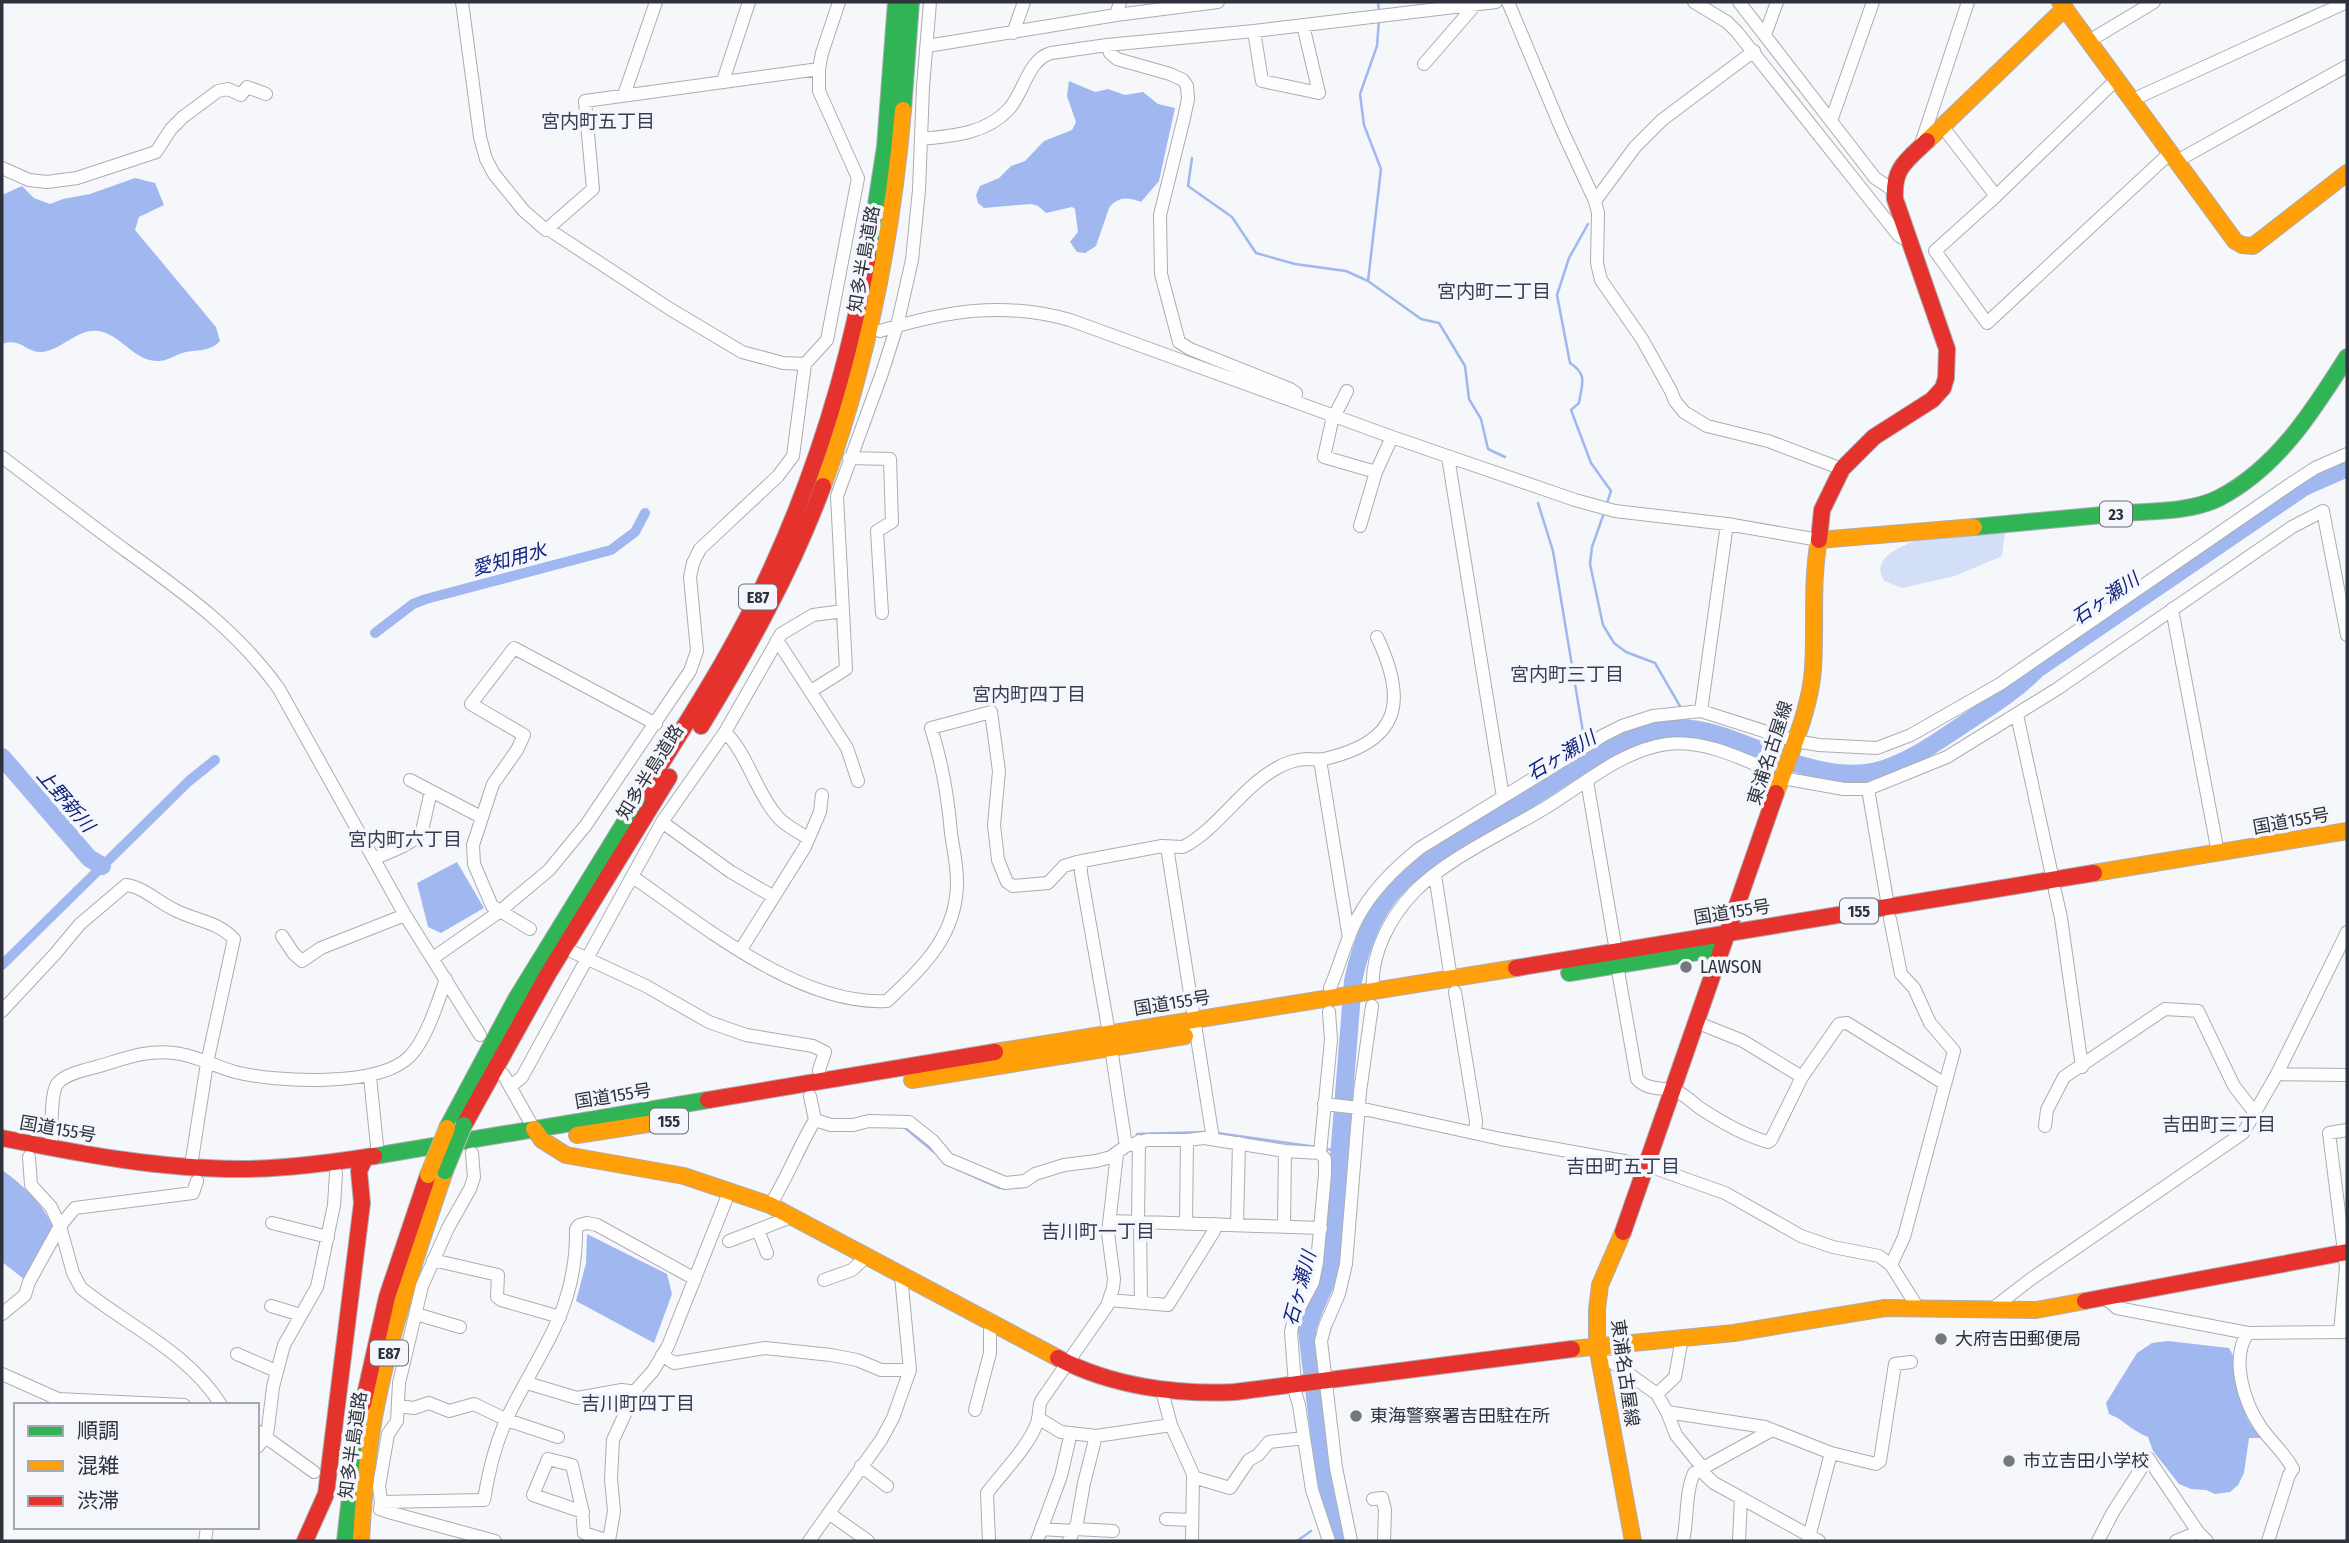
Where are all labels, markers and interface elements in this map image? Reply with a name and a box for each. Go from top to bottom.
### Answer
district label: 宮内町五丁目 [541,110,655,133]
street label: 知多半島道路 [844,204,884,314]
district label: 宮内町二丁目 [1437,280,1551,303]
road number: 23 [2100,502,2132,526]
water label: 愛知用水 [469,538,551,580]
water label: 石ヶ瀬川 [2067,567,2145,629]
road number: E87 [739,584,777,610]
district label: 宮内町三丁目 [1510,663,1624,686]
district label: 宮内町四丁目 [972,683,1086,706]
street label: 東浦名古屋線 [1743,698,1797,808]
street label: 知多半島道路 [612,720,688,824]
water label: 石ヶ瀬川 [1523,725,1601,785]
water label: 上野新川 [32,764,101,838]
street label: 国道155号 [2251,803,2331,839]
district label: 宮内町六丁目 [348,828,462,851]
street label: 国道155号 [1692,895,1772,929]
road number: 155 [1840,898,1878,923]
place label: LAWSON [1700,956,1762,978]
marker: LAWSON [1678,959,1694,975]
street label: 国道155号 [1132,986,1212,1020]
street label: 国道155号 [573,1079,653,1113]
road number: 155 [650,1108,688,1134]
street label: 国道155号 [18,1111,98,1147]
district label: 吉田町三丁目 [2162,1113,2276,1136]
district label: 吉田町五丁目 [1566,1155,1680,1178]
district label: 吉川町一丁目 [1041,1220,1155,1243]
water label: 石ヶ瀬川 [1279,1247,1321,1328]
street label: 東浦名古屋線 [1607,1318,1643,1428]
place label: 大府吉田郵便局 [1955,1328,2081,1350]
marker: 大府吉田郵便局 [1933,1331,1949,1347]
road number: E87 [370,1340,408,1366]
street label: 知多半島道路 [335,1390,371,1500]
district label: 吉川町四丁目 [581,1392,695,1415]
legend [14,1403,259,1529]
place label: 東海警察署吉田駐在所 [1370,1405,1550,1427]
marker: 東海警察署吉田駐在所 [1348,1408,1364,1424]
text: 順調 [77,1418,119,1444]
place label: 市立吉田小学校 [2023,1450,2149,1472]
text: 混雑 [77,1453,119,1479]
marker: 市立吉田小学校 [2001,1453,2017,1469]
text: 渋滞 [77,1488,119,1514]

